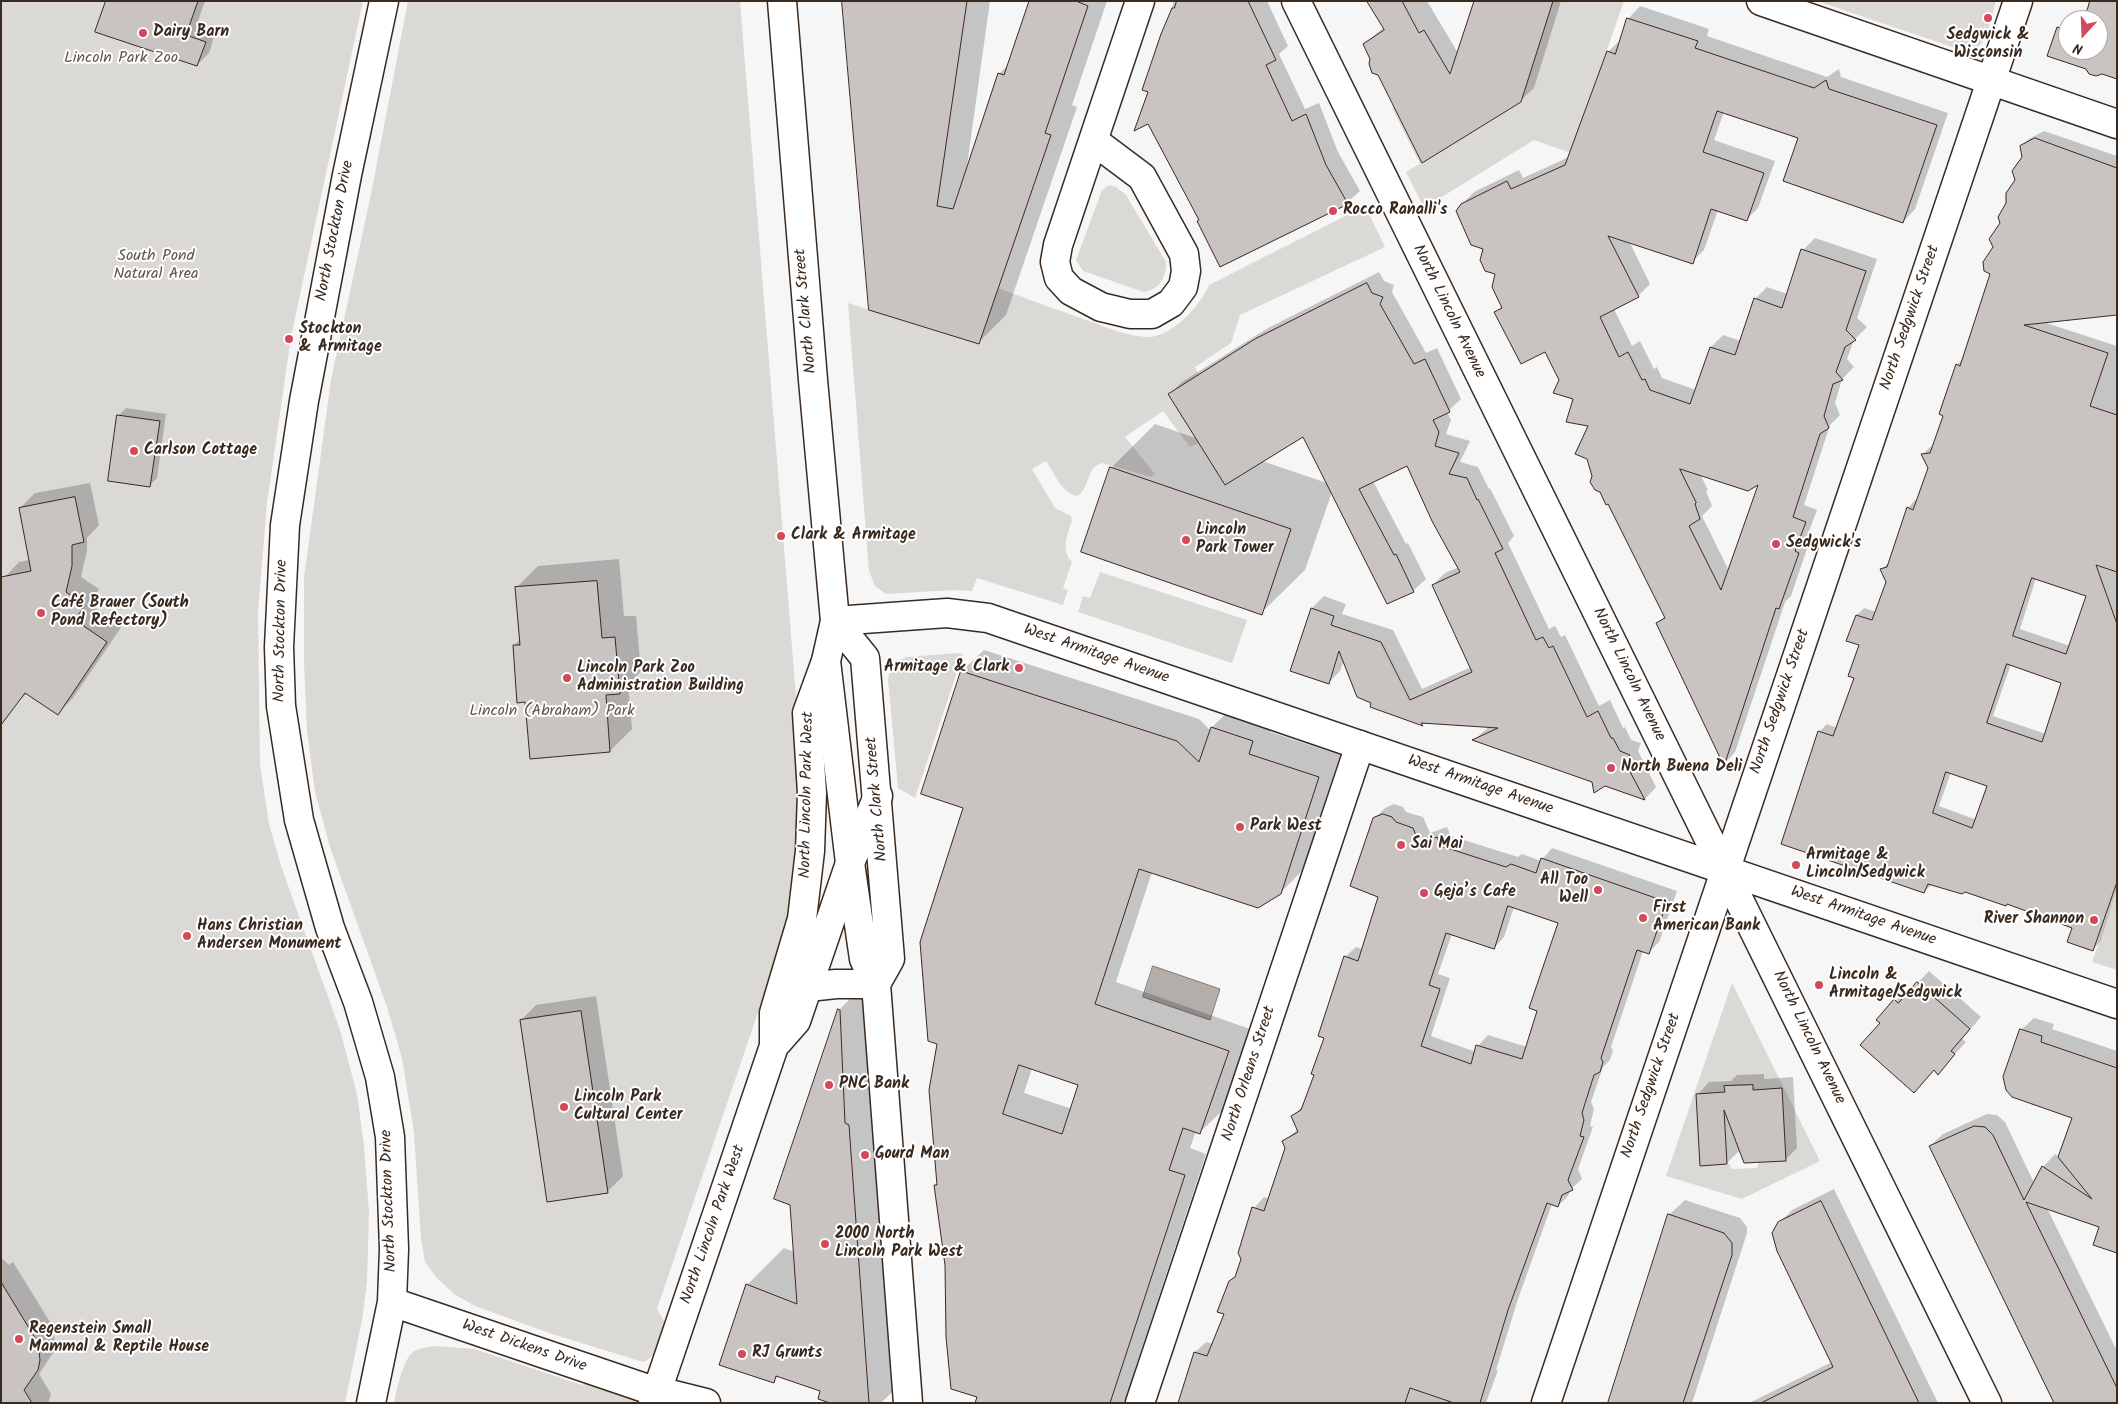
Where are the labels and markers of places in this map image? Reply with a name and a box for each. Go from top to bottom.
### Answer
marker: Sedgwick & Wisconsin [1982,12,1994,24]
place label: Dairy Barn [153,23,229,43]
place label: Sedgwick & Wisconsin [1947,26,2029,64]
marker: Dairy Barn [137,27,149,39]
place label: Rocco Ranalli's [1343,201,1447,221]
marker: Rocco Ranalli's [1327,205,1339,217]
place label: Stockton & Armitage [299,320,382,358]
marker: Stockton & Armitage [283,333,295,345]
place label: Carlson Cottage [144,441,257,461]
marker: Carlson Cottage [128,445,140,457]
place label: Lincoln Park Tower [1196,521,1274,559]
place label: Clark & Armitage [791,526,916,546]
marker: Clark & Armitage [775,530,787,542]
marker: Lincoln Park Tower [1180,534,1192,546]
place label: Sedgwick's [1786,534,1861,554]
marker: Sedgwick's [1770,538,1782,550]
place label: Café Brauer (South Pond Refectory) [51,594,189,632]
marker: Café Brauer (South Pond Refectory) [35,607,47,619]
place label: Armitage & Clark [884,658,1009,678]
place label: Lincoln Park Zoo Administration Building [577,659,744,697]
marker: Armitage & Clark [1013,662,1025,674]
marker: Lincoln Park Zoo Administration Building [561,672,573,684]
place label: North Buena Deli [1621,758,1742,778]
marker: North Buena Deli [1605,762,1617,774]
place label: Park West [1250,817,1322,837]
marker: Park West [1234,821,1246,833]
place label: Sai Mai [1411,835,1463,855]
marker: Sai Mai [1395,839,1407,851]
place label: Armitage & Lincoln/Sedgwick [1806,846,1925,884]
marker: Armitage & Lincoln/Sedgwick [1790,859,1802,871]
place label: All Too Well [1540,871,1588,909]
place label: Geja’s Cafe [1434,883,1516,903]
marker: All Too Well [1592,884,1604,896]
marker: Geja’s Cafe [1418,887,1430,899]
place label: First American Bank [1653,899,1760,937]
place label: River Shannon [1984,910,2084,930]
marker: First American Bank [1637,912,1649,924]
marker: River Shannon [2088,914,2100,926]
place label: Hans Christian Andersen Monument [197,917,341,955]
marker: Hans Christian Andersen Monument [181,930,193,942]
place label: Lincoln & Armitage/Sedgwick [1829,966,1962,1004]
marker: Lincoln & Armitage/Sedgwick [1813,979,1825,991]
place label: PNC Bank [839,1075,909,1095]
marker: PNC Bank [823,1079,835,1091]
place label: Lincoln Park Cultural Center [574,1088,683,1126]
marker: Lincoln Park Cultural Center [558,1101,570,1113]
place label: Gourd Man [875,1145,949,1165]
marker: Gourd Man [859,1149,871,1161]
place label: 2000 North Lincoln Park West [835,1225,963,1263]
marker: 2000 North Lincoln Park West [819,1238,831,1250]
place label: Regenstein Small Mammal & Reptile House [29,1320,209,1358]
marker: Regenstein Small Mammal & Reptile House [13,1333,25,1345]
place label: RJ Grunts [752,1344,822,1364]
marker: RJ Grunts [736,1348,748,1360]

